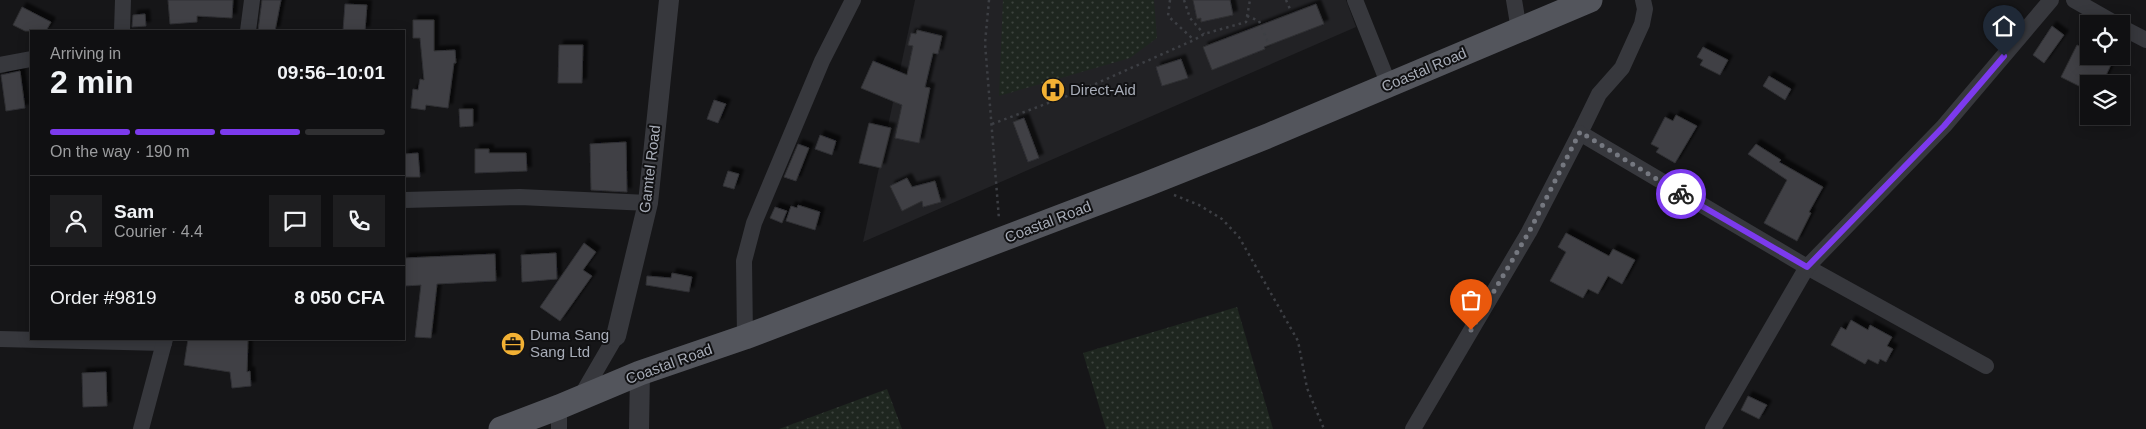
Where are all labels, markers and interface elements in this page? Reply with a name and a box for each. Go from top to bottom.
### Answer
pin [1983,5,2025,56]
icon: home [1990,12,2018,40]
map controls [2080,15,2130,125]
button: locate [2080,15,2130,65]
street label: Coastal Road [1379,44,1469,95]
text: Arriving in [50,45,121,62]
text: 09:56–10:01 [277,62,385,83]
text: 2 min [50,64,134,100]
button: layers [2080,75,2130,125]
hospital icon: Direct-Aid [1040,77,1066,103]
place label: Direct-Aid [1070,81,1136,98]
street label: Gamtel Road [636,124,663,214]
text: On the way · 190 m [50,143,190,160]
courier [1656,169,1706,219]
icon: bike [1667,180,1695,208]
button: person [50,195,102,247]
button: chat [269,195,321,247]
button: phone [333,195,385,247]
street label: Coastal Road [1002,197,1093,246]
text: Sam [114,201,154,222]
text: Courier · 4.4 [114,223,203,240]
pin [1450,279,1492,330]
icon: bag [1457,286,1485,314]
text: Order #9819 [50,287,157,308]
text: 8 050 CFA [294,287,385,308]
place label: Duma Sang Sang Ltd [530,326,609,360]
office icon: Duma Sang Sang Ltd [500,331,526,357]
street label: Coastal Road [623,340,714,387]

